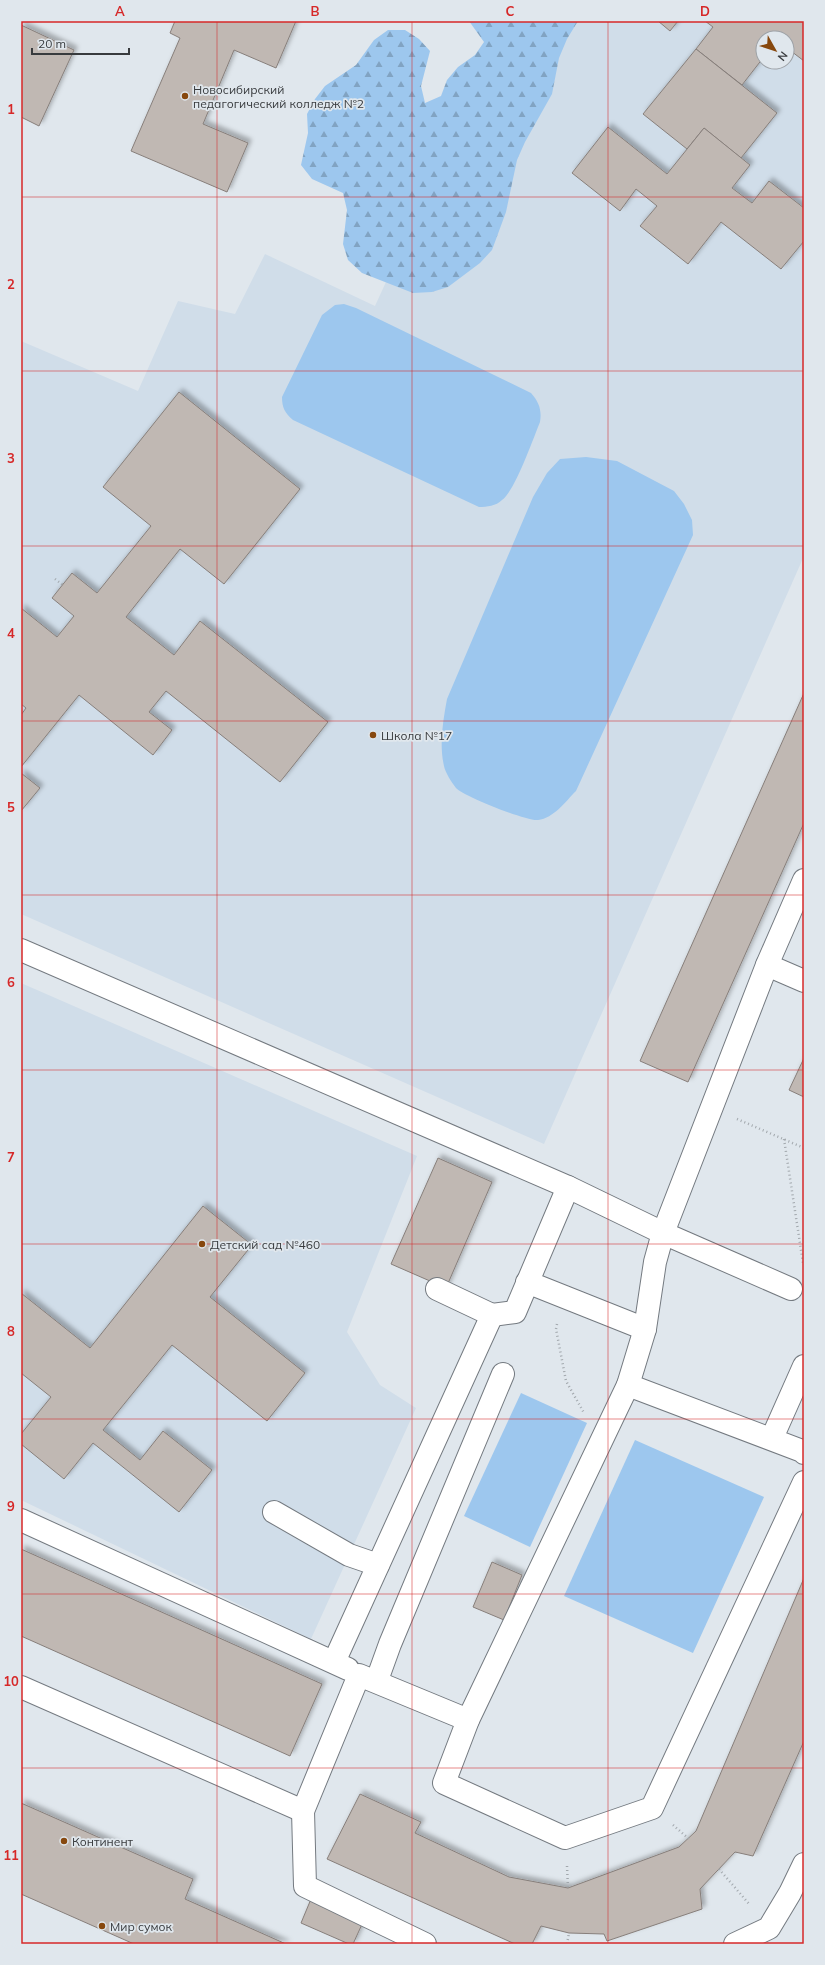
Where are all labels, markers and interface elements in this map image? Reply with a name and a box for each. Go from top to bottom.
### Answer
text: A [115,3,125,19]
text: B [311,3,320,19]
text: C [506,3,515,19]
text: D [700,3,710,19]
scale bar [32,30,129,56]
north arrow [755,30,795,70]
text: 20 m [38,36,66,51]
text: N [775,49,791,64]
place label: Новосибирский педагогический колледж №2 [193,82,364,111]
marker: Новосибирский педагогический колледж №2 [180,91,190,101]
text: 1 [7,101,15,117]
text: 2 [7,276,15,292]
text: 3 [7,450,15,466]
text: 4 [7,625,15,641]
place label: Школа №17 [381,728,452,743]
marker: Школа №17 [368,730,378,740]
text: 5 [7,799,15,815]
text: 6 [7,974,15,990]
text: 7 [7,1149,15,1165]
place label: Детский сад №460 [210,1237,320,1252]
marker: Детский сад №460 [197,1239,207,1249]
text: 8 [7,1323,15,1339]
text: 9 [7,1498,15,1514]
text: 10 [3,1673,19,1689]
place label: Континент [72,1834,134,1849]
marker: Континент [59,1836,69,1846]
text: 11 [3,1847,19,1863]
place label: Мир сумок [110,1919,172,1934]
marker: Мир сумок [97,1921,107,1931]

